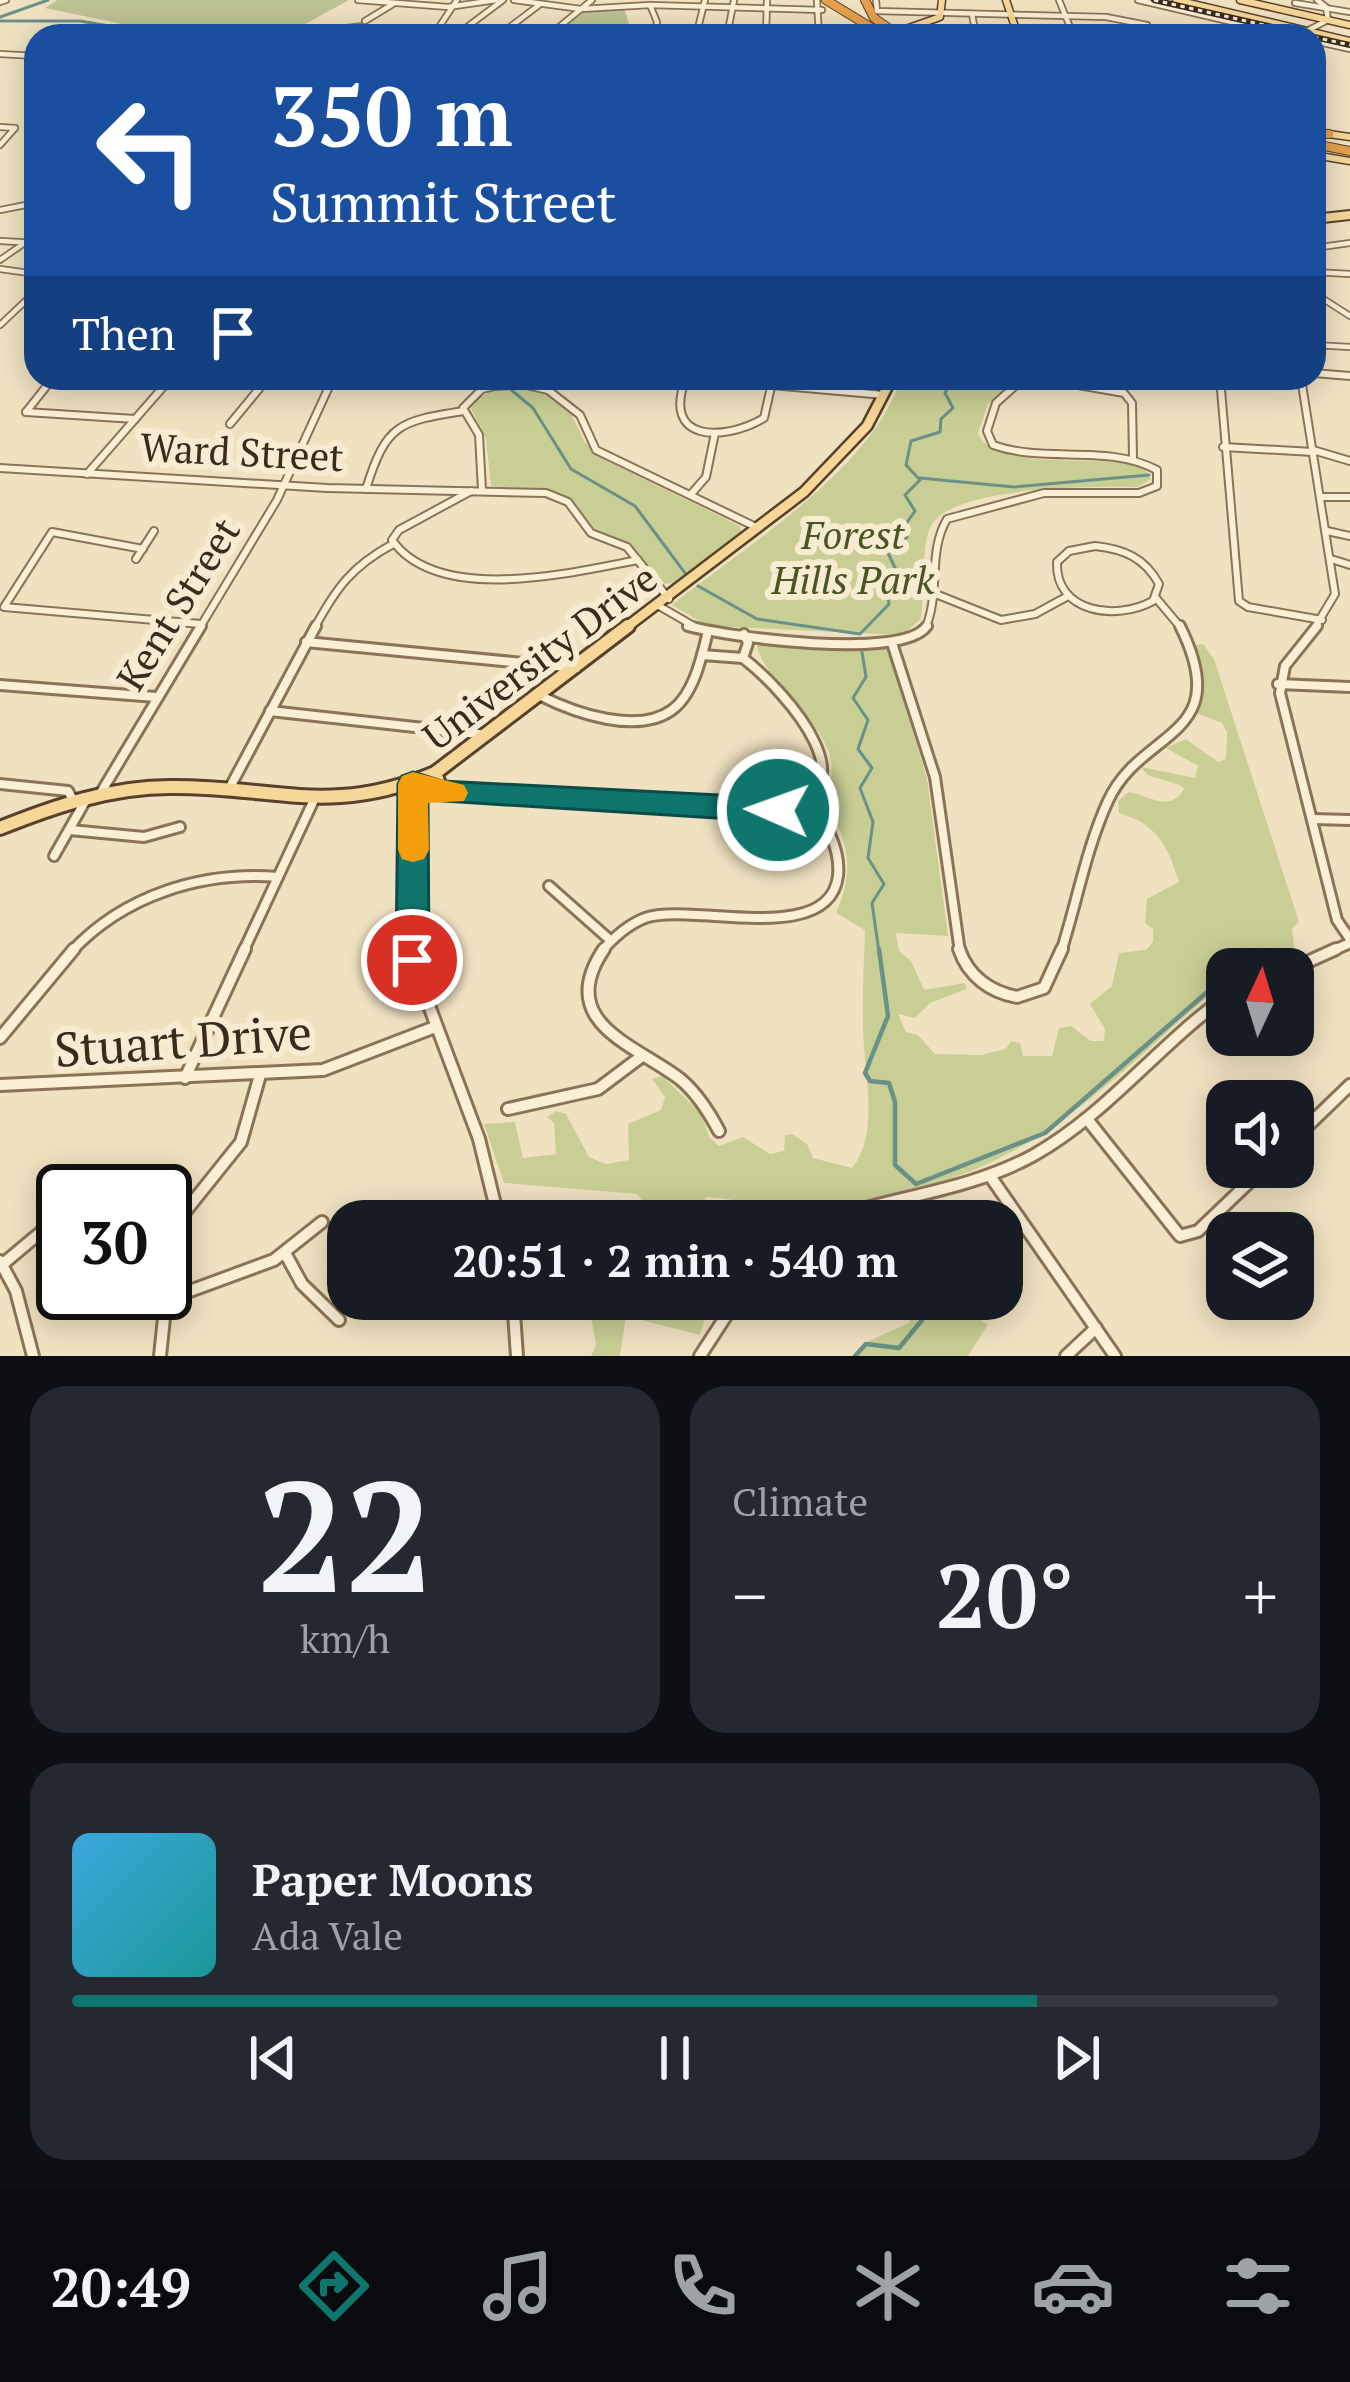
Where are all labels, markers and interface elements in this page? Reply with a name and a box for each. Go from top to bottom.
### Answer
text: 350 m [270,59,513,170]
icon: left [72,72,228,228]
text: Summit Street [270,166,617,237]
icon: arrive [200,300,266,366]
text: Then [72,303,176,363]
street label: Ward Street [139,420,345,482]
street label: Kent Street [104,507,251,700]
park label: Forest Hills Park [770,508,935,605]
street label: University Drive [412,551,667,761]
position arrow [715,747,841,873]
pin [361,909,463,1011]
icon: arrive [379,927,445,993]
north arrow [1206,948,1314,1056]
map controls [1206,948,1314,1320]
street label: Stuart Drive [52,999,314,1081]
button: sound [1206,1080,1314,1188]
speed limit sign: 30 [36,1164,192,1320]
button: layers [1206,1212,1314,1320]
text: 20:51 · 2 min · 540 m [452,1230,898,1290]
text: 22 [257,1430,433,1637]
text: Climate [732,1475,868,1527]
text: 20° [936,1534,1074,1654]
text: − [732,1551,767,1639]
text: + [1243,1551,1278,1639]
text: km/h [300,1612,390,1664]
text: Paper Moons [252,1849,533,1909]
text: Ada Vale [252,1909,403,1961]
icon: previous [240,2025,306,2091]
icon: pause [642,2025,708,2091]
icon: next [1044,2025,1110,2091]
icon: directions [292,2244,376,2328]
icon: music [476,2244,560,2328]
icon: phone [661,2244,745,2328]
icon: climate [846,2244,930,2328]
icon: car [1031,2244,1115,2328]
icon: filters [1216,2244,1300,2328]
text: 20:49 [50,2251,191,2322]

